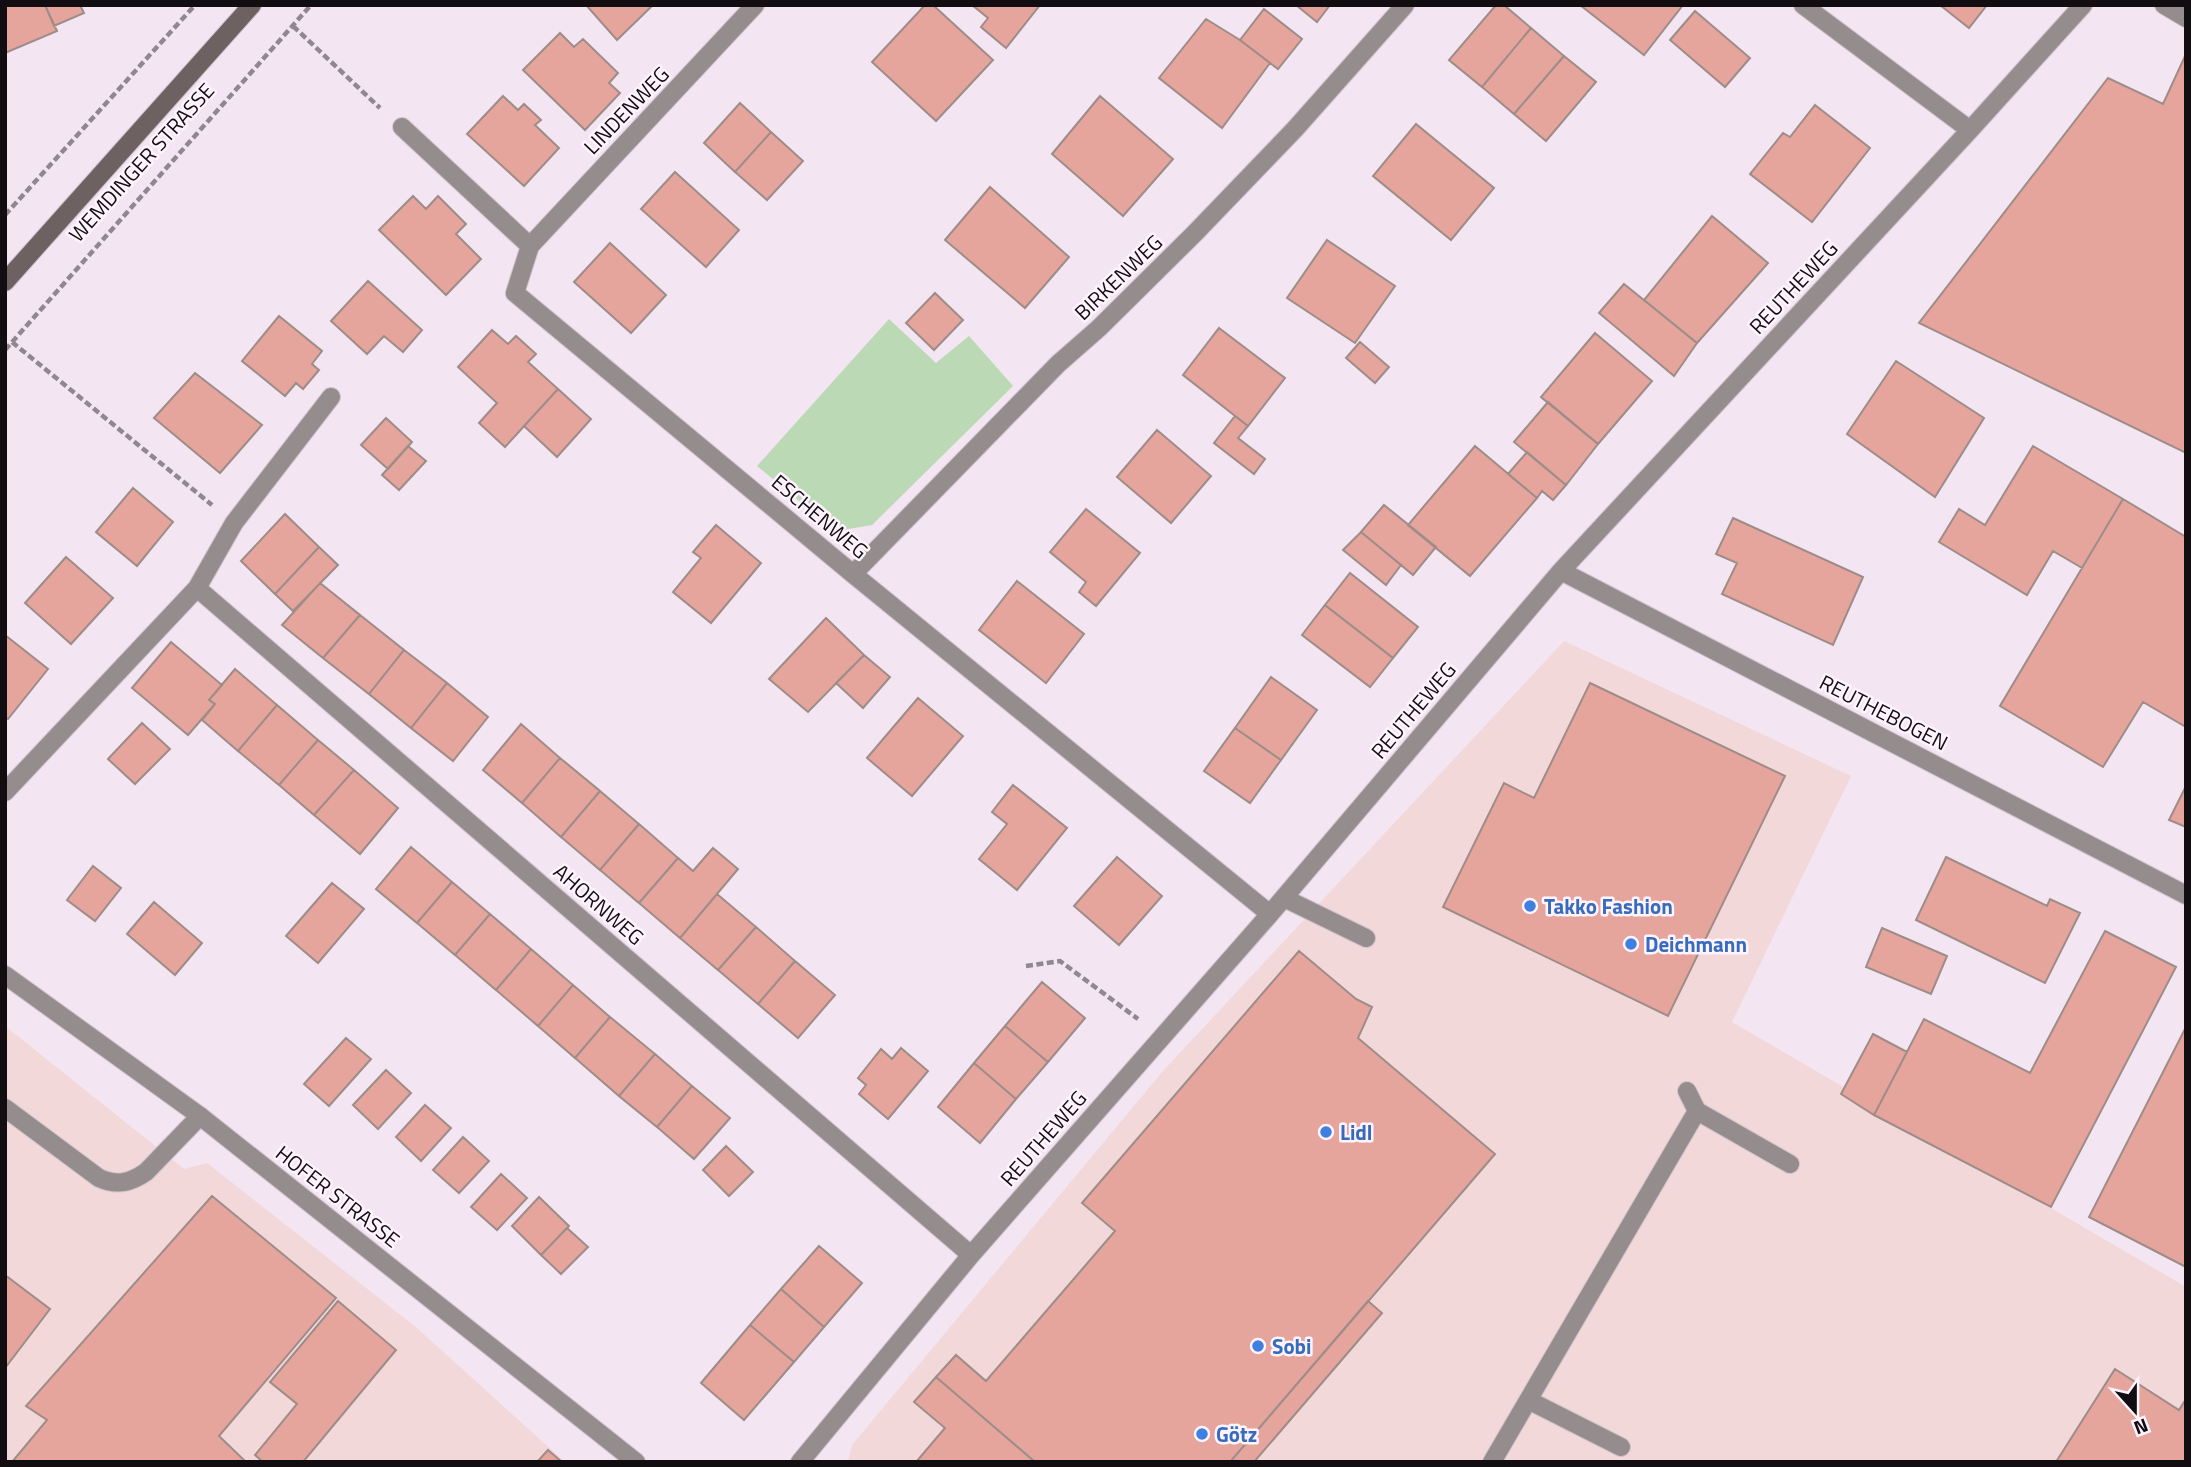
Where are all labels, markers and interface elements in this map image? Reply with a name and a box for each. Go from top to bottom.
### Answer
street label: LINDENWEG [576,59,676,161]
street label: WEMDINGER STRASSE [61,75,221,249]
street label: BIRKENWEG [1067,227,1169,327]
street label: REUTHEWEG [1741,233,1845,341]
street label: ESCHENWEG [765,466,875,566]
street label: REUTHEWEG [1363,655,1463,765]
street label: REUTHEBOGEN [1814,666,1954,758]
street label: AHORNWEG [547,856,651,952]
place label: Takko Fashion [1544,890,1673,922]
marker: Takko Fashion [1522,898,1538,914]
place label: Deichmann [1645,928,1747,960]
marker: Deichmann [1623,936,1639,952]
street label: REUTHEWEG [992,1083,1094,1193]
place label: Lidl [1340,1116,1373,1148]
marker: Lidl [1318,1124,1334,1140]
street label: HOFER STRASSE [269,1137,407,1255]
place label: Sobi [1272,1330,1311,1362]
marker: Sobi [1250,1338,1266,1354]
north arrow [2100,1376,2170,1446]
text: N [2130,1411,2153,1443]
place label: Götz [1216,1418,1257,1450]
marker: Götz [1194,1426,1210,1442]

